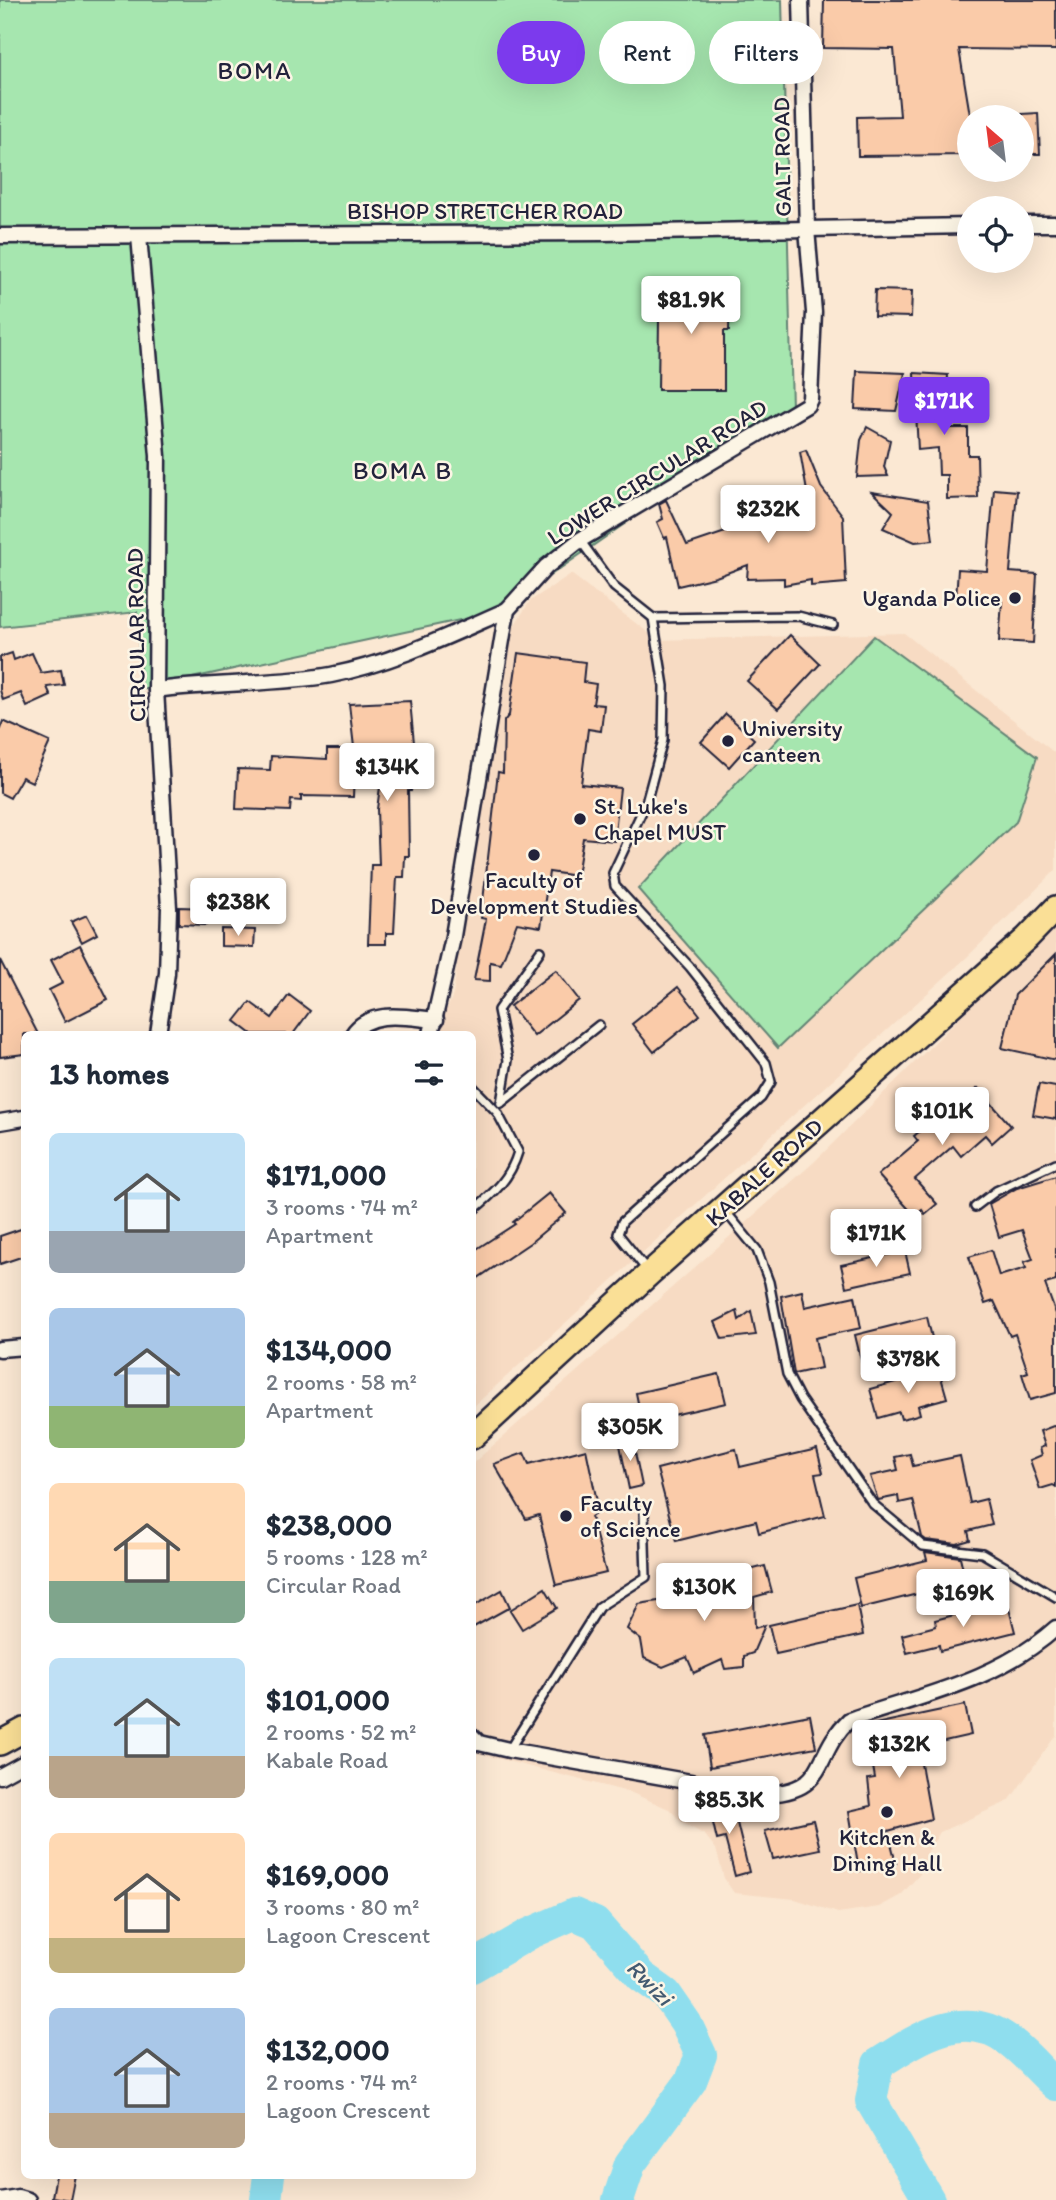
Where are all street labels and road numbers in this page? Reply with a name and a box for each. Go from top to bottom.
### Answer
street label: GALT ROAD [767,97,797,217]
street label: BISHOP STRETCHER ROAD [347,197,623,225]
street label: LOWER CIRCULAR ROAD [542,393,772,551]
street label: CIRCULAR ROAD [120,548,152,722]
street label: KABALE ROAD [700,1112,828,1232]

